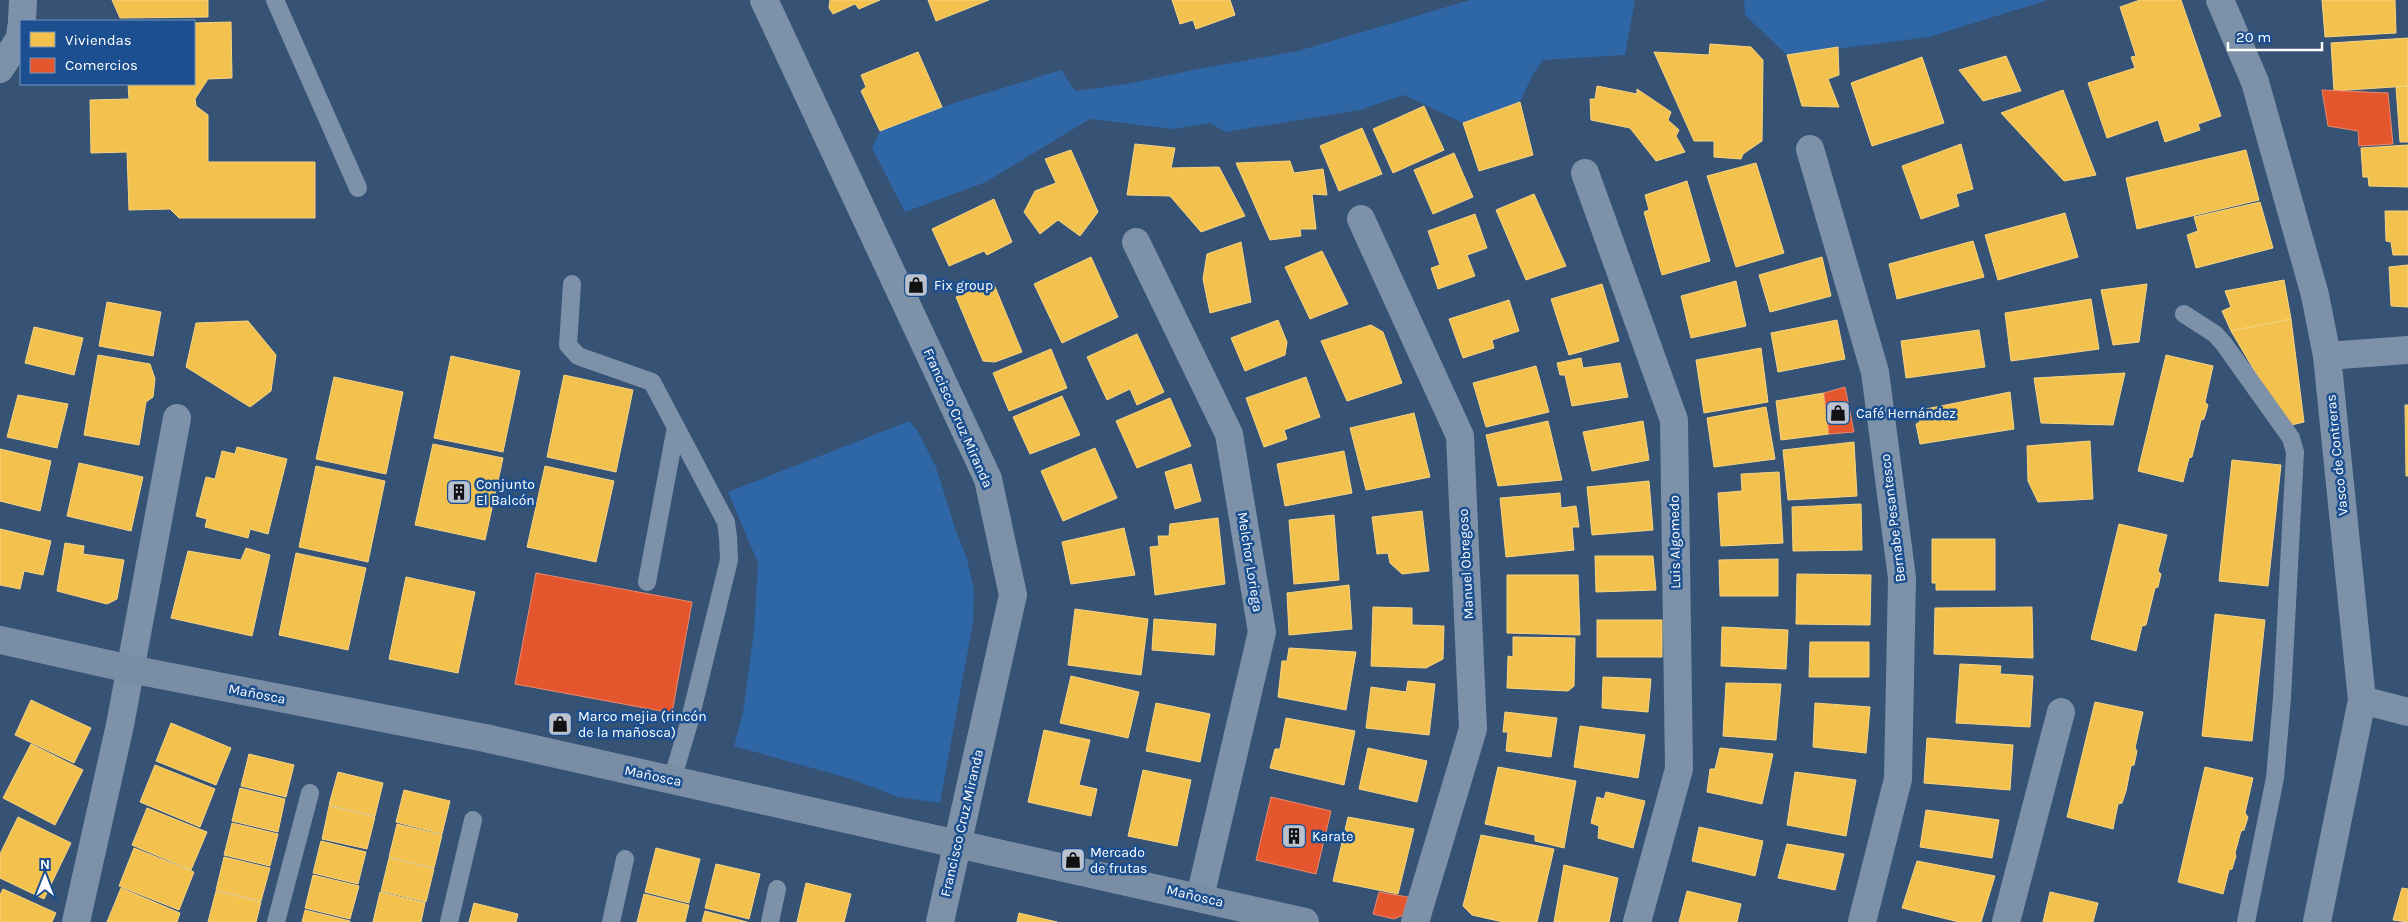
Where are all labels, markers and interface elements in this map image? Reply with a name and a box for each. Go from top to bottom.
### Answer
legend [20,20,195,85]
scale bar [2228,20,2322,52]
text: 20 m [2236,28,2271,46]
text: Viviendas [65,31,132,49]
text: Comercios [65,56,138,74]
shop icon: Fix group [903,272,929,298]
place label: Fix group [934,277,993,294]
street label: Francisco Cruz Miranda [920,346,996,490]
street label: Vasco de Contreras [2322,394,2352,516]
shop icon: Café Hernández [1825,400,1851,426]
place label: Café Hernández [1856,405,1956,422]
street label: Bernabe Pesantesco [1877,453,1909,583]
place label: Conjunto El Balcón [476,476,535,509]
building icon: Conjunto El Balcón [446,479,472,505]
street label: Luis Algomedo [1666,495,1684,589]
street label: Manuel Obregoso [1455,508,1477,620]
street label: Melchor Loriega [1234,511,1266,613]
street label: Mañosca [227,680,287,708]
place label: Marco mejia (rincón de la mañosca) [578,708,707,741]
shop icon: Marco mejia (rincón de la mañosca) [547,711,573,737]
street label: Francisco Cruz Miranda [937,748,987,898]
street label: Mañosca [623,762,683,790]
building icon: Karate [1281,823,1307,849]
place label: Karate [1312,828,1353,845]
place label: Mercado de frutas [1090,844,1147,877]
shop icon: Mercado de frutas [1060,847,1086,873]
north arrow [20,852,70,902]
text: N [40,856,50,873]
street label: Mañosca [1165,881,1225,911]

